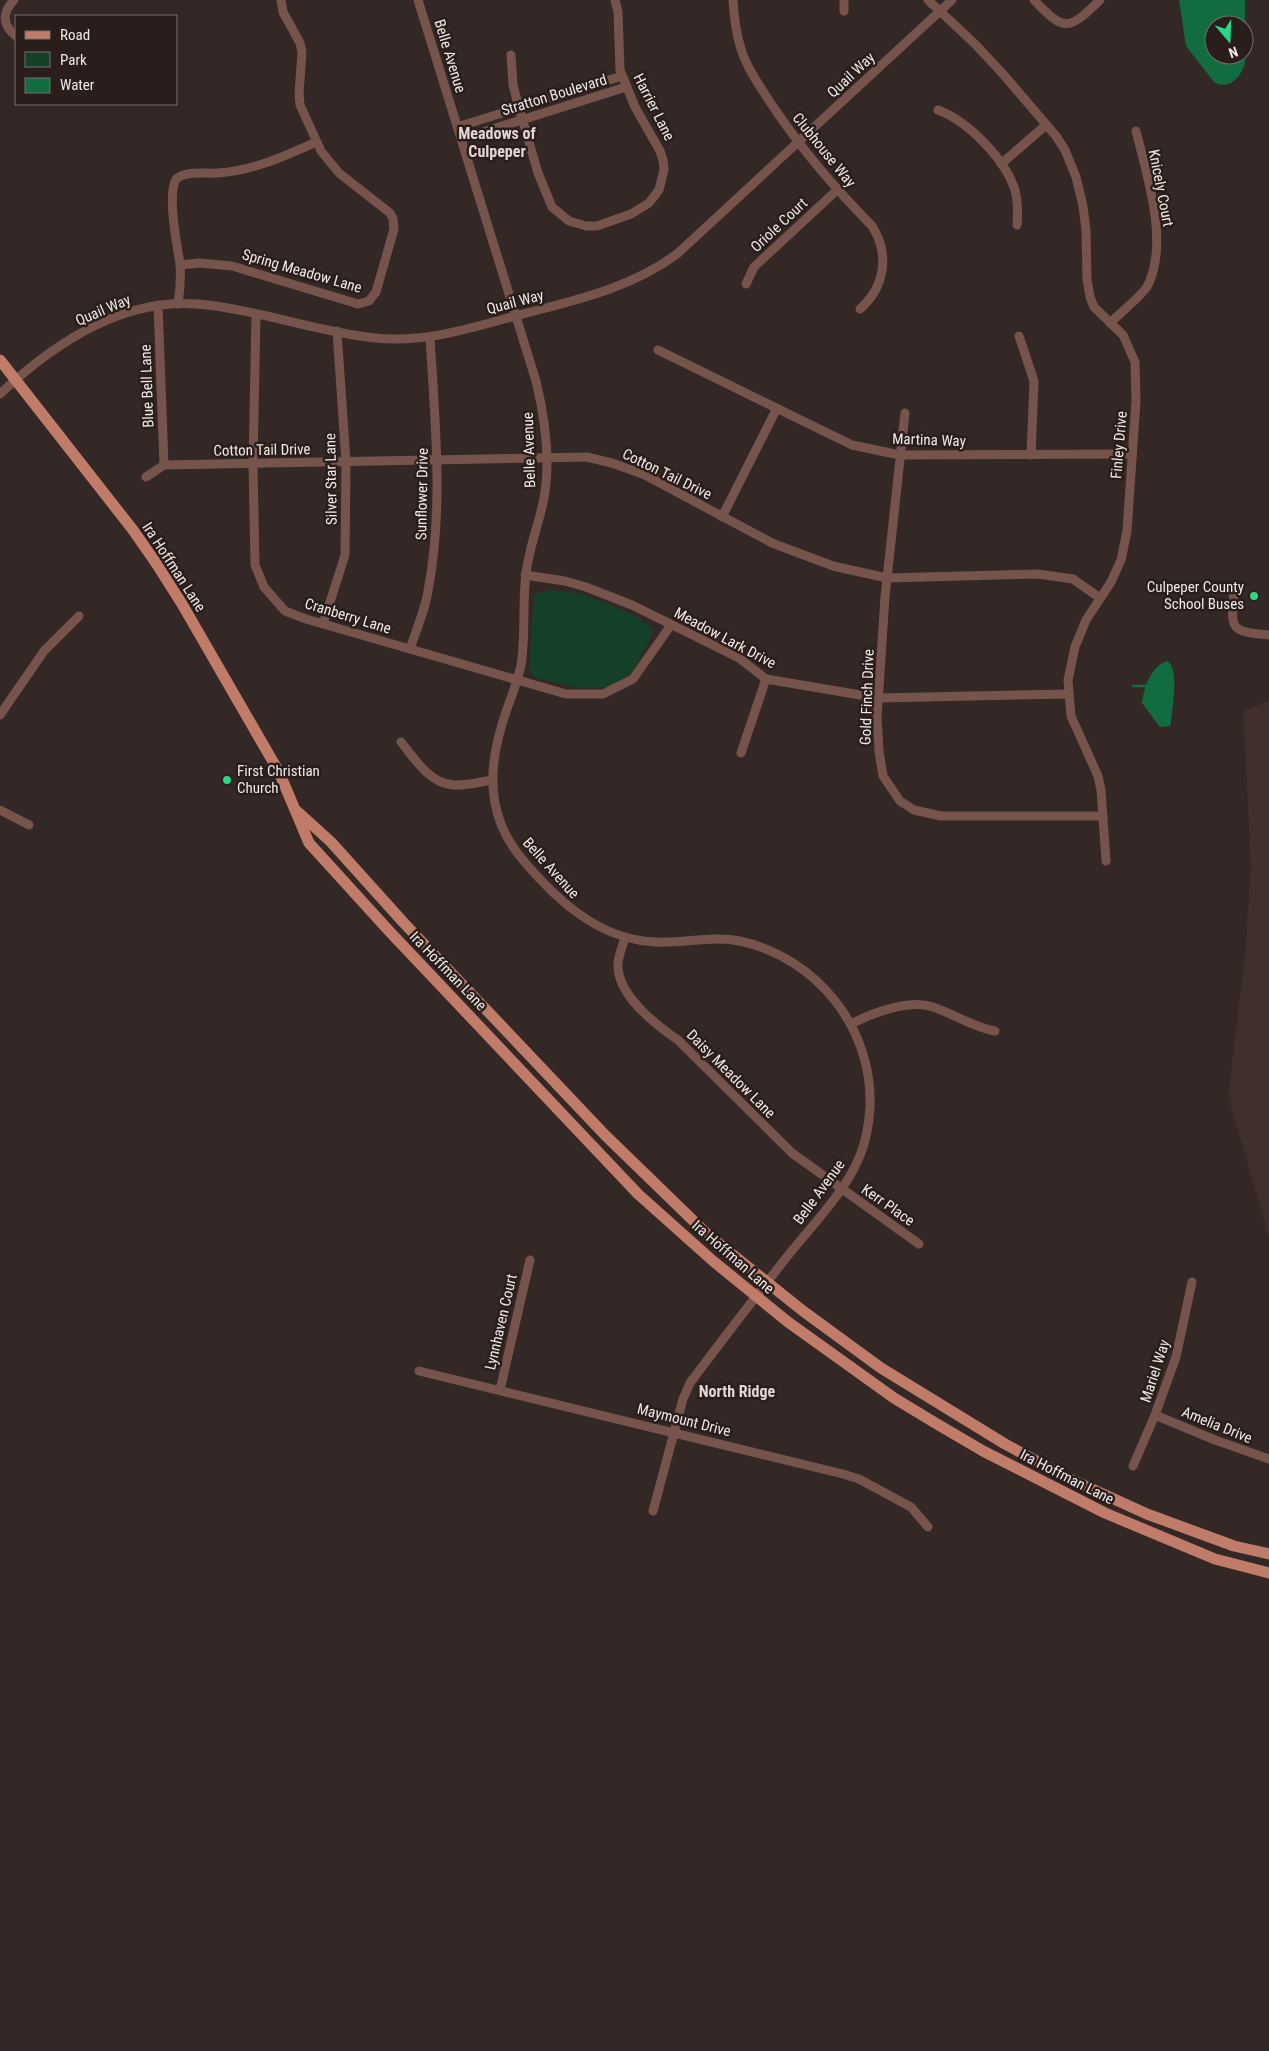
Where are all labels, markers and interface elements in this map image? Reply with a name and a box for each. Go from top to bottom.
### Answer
legend [15,15,178,105]
north arrow [1204,15,1254,65]
street label: Belle Avenue [430,17,470,95]
text: Road [60,26,90,44]
text: N [1227,43,1240,61]
street label: Quail Way [824,49,878,101]
text: Park [60,51,87,69]
street label: Stratton Boulevard [499,70,609,120]
street label: Harrier Lane [629,71,679,143]
text: Water [60,76,95,94]
street label: Clubhouse Way [789,109,859,191]
district label: Meadows of Culpeper [458,124,537,161]
street label: Knicely Court [1145,148,1177,228]
street label: Oriole Court [747,194,811,256]
street label: Spring Meadow Lane [240,245,364,297]
street label: Quail Way [485,286,545,318]
street label: Quail Way [73,290,133,330]
street label: Blue Bell Lane [137,344,157,428]
street label: Finley Drive [1107,410,1131,480]
street label: Belle Avenue [519,412,539,488]
street label: Martina Way [892,430,966,450]
street label: Silver Star Lane [321,433,341,525]
street label: Cotton Tail Drive [213,440,311,460]
street label: Cotton Tail Drive [619,445,715,503]
street label: Sunflower Drive [412,448,432,540]
street label: Ira Hoffman Lane [138,519,210,615]
place label: Culpeper County School Buses [1147,578,1244,613]
marker: Culpeper County School Buses [1248,590,1260,602]
street label: Cranberry Lane [303,594,393,638]
street label: Meadow Lark Drive [671,604,779,672]
street label: Gold Finch Drive [856,649,878,745]
place label: First Christian Church [237,762,320,797]
marker: First Christian Church [221,774,233,786]
street label: Belle Avenue [519,834,583,902]
street label: Ira Hoffman Lane [406,928,490,1014]
street label: Daisy Meadow Lane [683,1026,779,1122]
street label: Belle Avenue [789,1156,849,1228]
street label: Kerr Place [858,1180,918,1230]
street label: Ira Hoffman Lane [688,1216,778,1298]
street label: Lynnhaven Court [481,1272,521,1372]
street label: Mariel Way [1136,1337,1174,1405]
district label: North Ridge [699,1382,776,1401]
street label: Maymount Drive [635,1400,733,1440]
street label: Amelia Drive [1179,1403,1255,1447]
street label: Ira Hoffman Lane [1017,1446,1117,1508]

